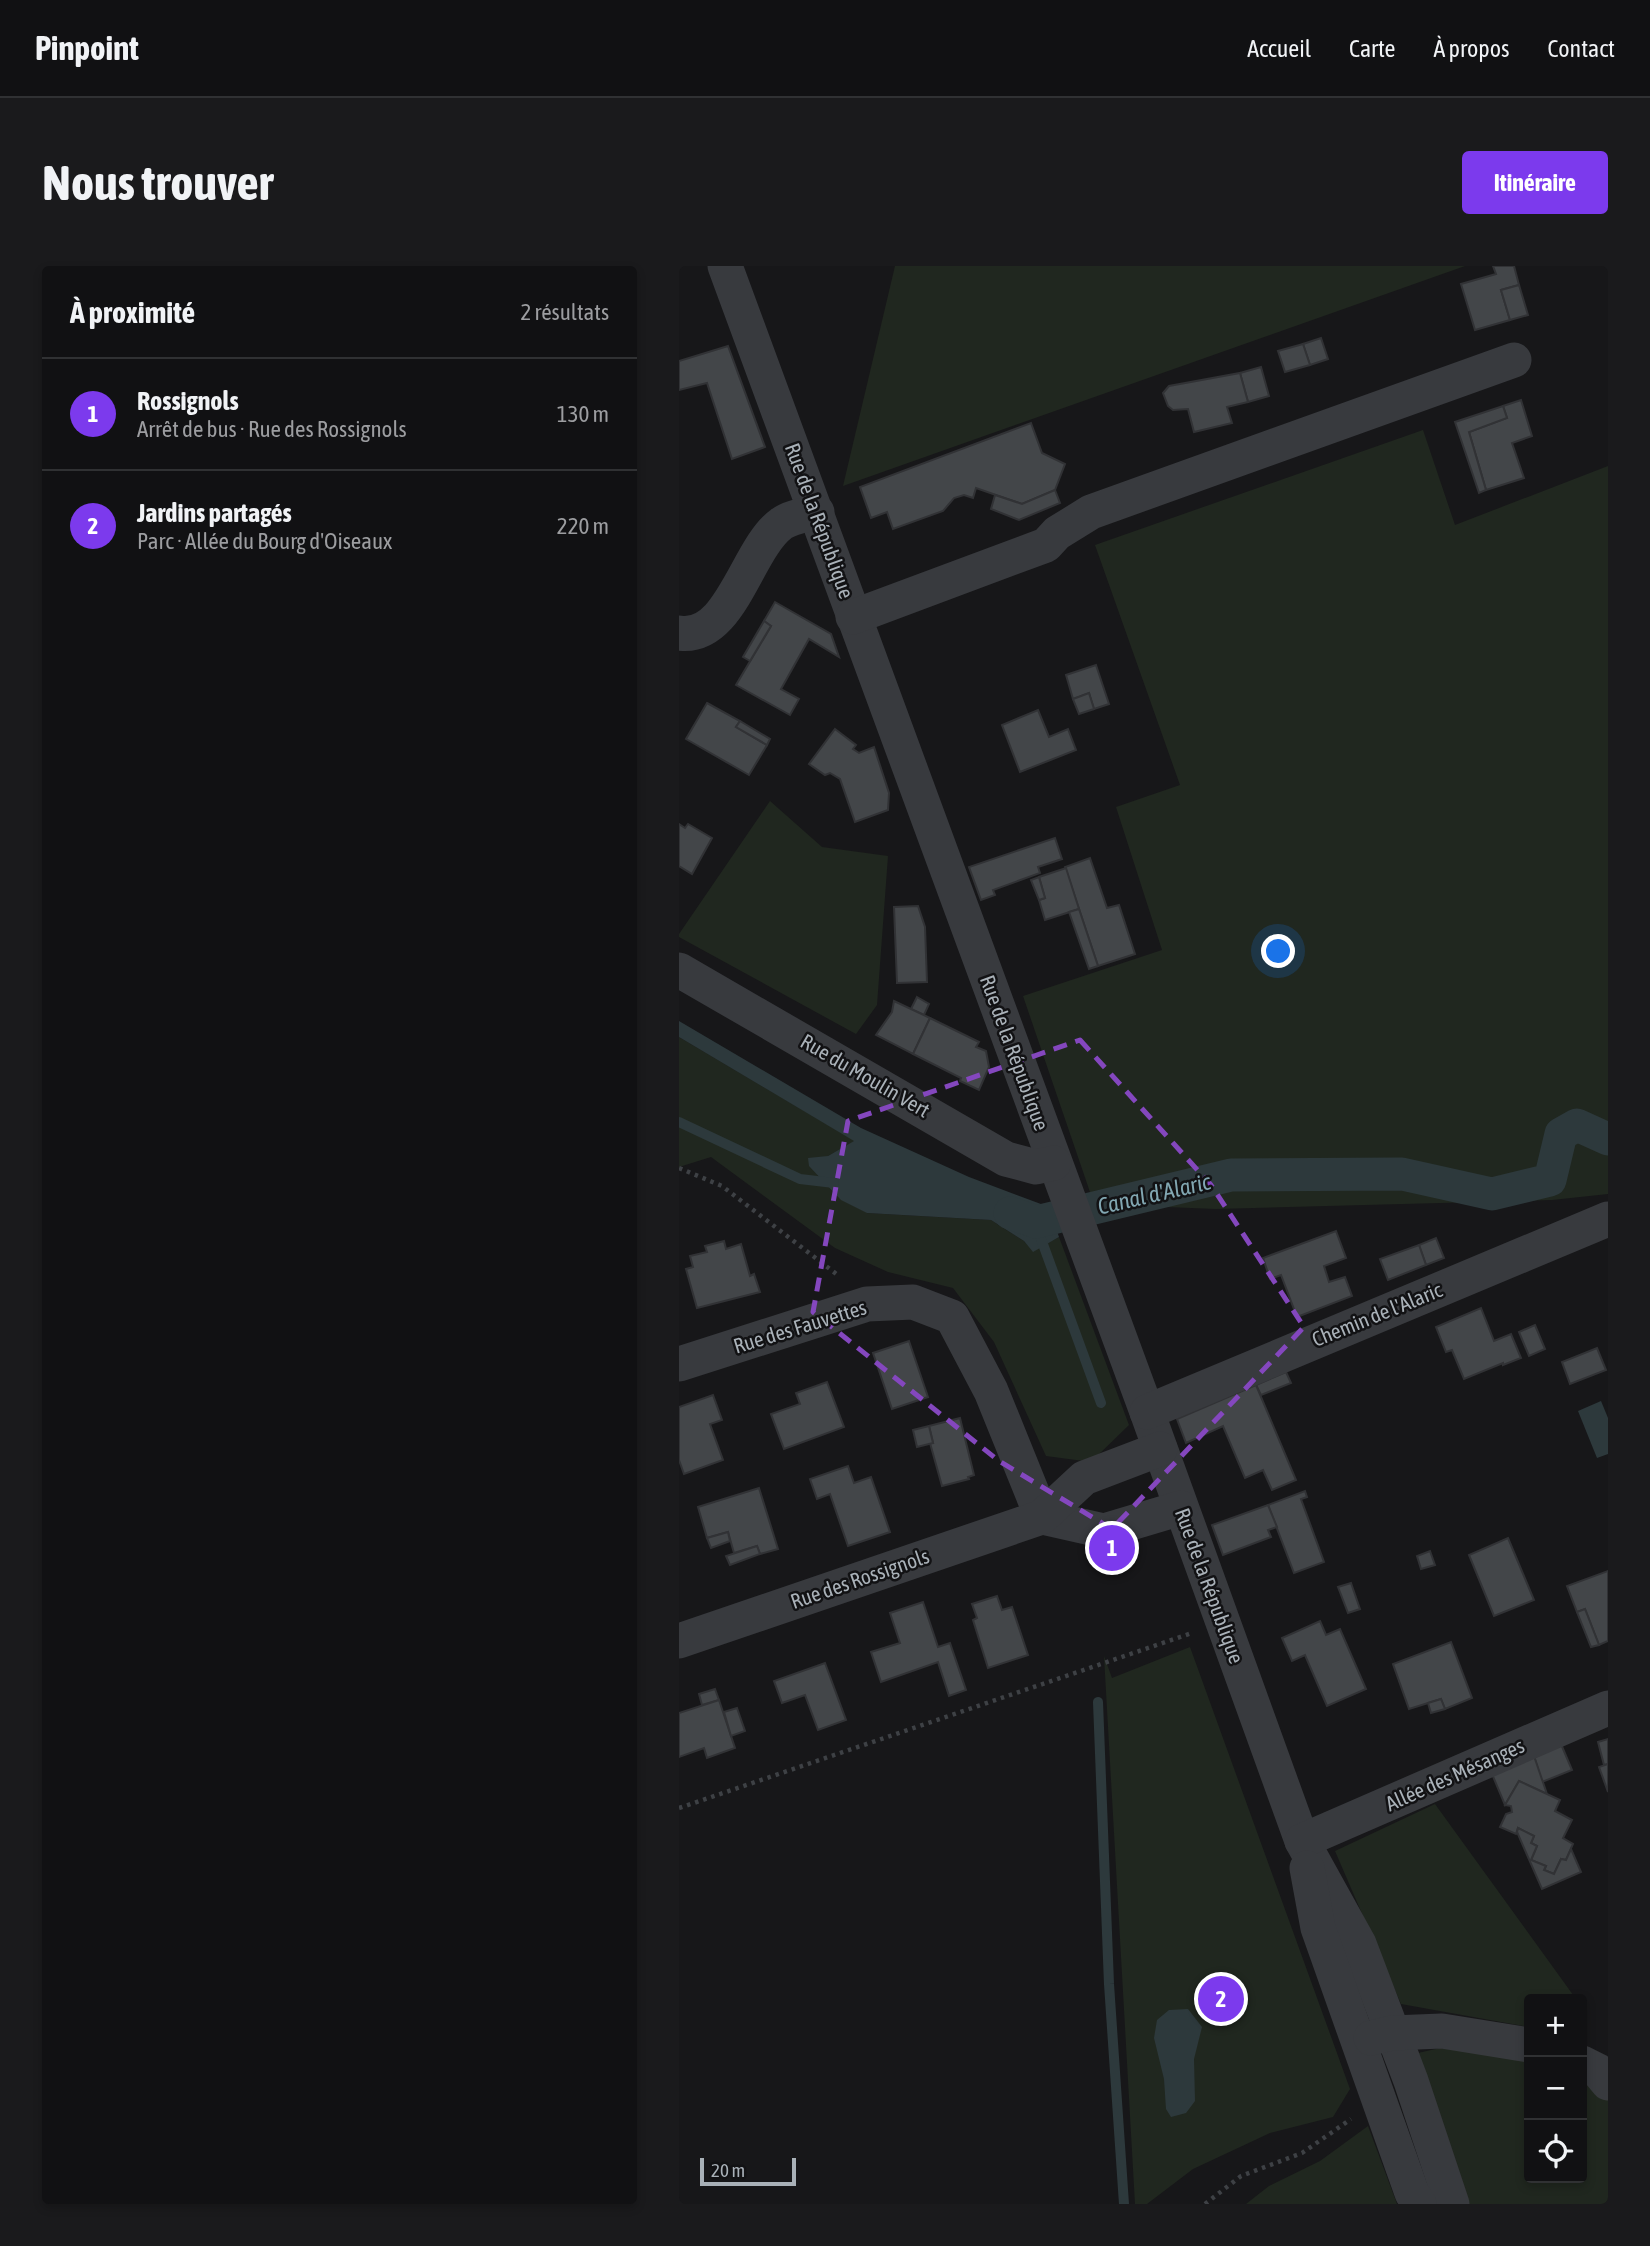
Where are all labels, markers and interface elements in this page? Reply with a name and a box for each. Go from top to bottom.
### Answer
text: Pinpoint [35,29,139,67]
text: Accueil [1247,35,1311,62]
text: Carte [1349,35,1395,62]
text: À propos [1433,35,1509,62]
text: Contact [1547,35,1615,62]
button: Itinéraire [1462,151,1608,214]
text: Nous trouver [42,154,273,210]
text: À proximité [70,295,195,329]
text: 2 résultats [520,299,609,325]
text: Rossignols [137,386,239,416]
text: 1 [88,401,98,427]
text: 130 m [557,401,609,427]
text: Arrêt de bus · Rue des Rossignols [137,416,407,442]
street label: Rue de la République [781,440,859,602]
text: Jardins partagés [137,498,292,528]
text: 2 [88,513,98,539]
text: 220 m [557,513,609,539]
text: Parc · Allée du Bourg d'Oiseaux [137,528,392,554]
your location [1261,934,1295,968]
street label: Rue de la République [976,972,1054,1134]
street label: Rue du Moulin Vert [797,1029,934,1122]
water label: Canal d'Alaric [1095,1168,1213,1220]
street label: Chemin de l'Alaric [1308,1277,1445,1351]
street label: Rue des Fauvettes [730,1294,869,1358]
street label: Rue de la République [1171,1505,1249,1667]
pin: 1 [1089,1522,1135,1574]
street label: Rue des Rossignols [787,1543,932,1613]
street label: Allée des Mésanges [1381,1733,1528,1815]
pin: 2 [1198,1973,1244,2025]
map controls [1524,1994,1587,2183]
button: + [1524,1994,1587,2057]
button: − [1524,2057,1587,2120]
button: locate [1524,2120,1587,2183]
scale bar [700,2155,796,2187]
text: 20 m [711,2159,745,2181]

